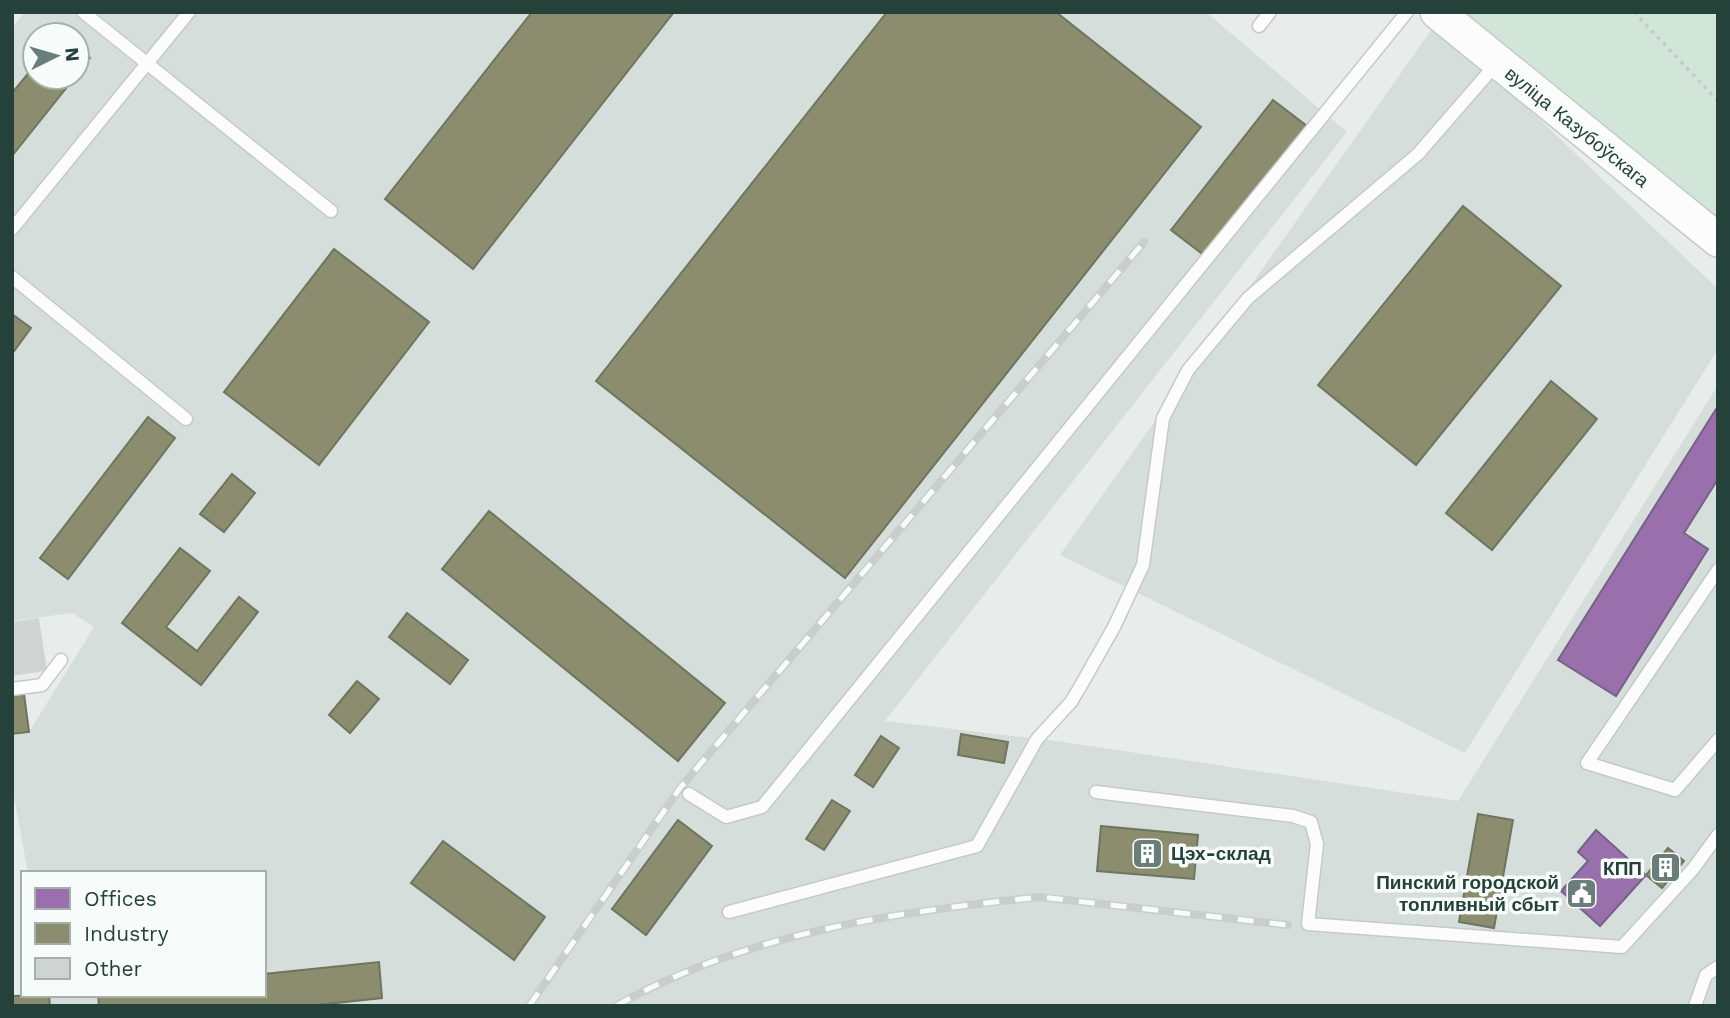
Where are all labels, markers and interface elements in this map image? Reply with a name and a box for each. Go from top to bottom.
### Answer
north arrow [21,21,91,91]
text: N [60,47,85,63]
street label: вуліца Казубоўскага [1500,62,1654,192]
building icon: Цэх-склад [1131,836,1165,870]
place label: Цэх-склад [1171,842,1271,865]
building icon: КПП [1648,851,1682,885]
place label: КПП [1603,857,1642,880]
legend [21,871,266,997]
place label: Пинский городской топливный сбыт [1376,871,1559,916]
public building icon: Пинский городской топливный сбыт [1565,876,1599,910]
text: Offices [84,886,157,911]
text: Industry [84,921,169,946]
text: Other [84,956,143,981]

